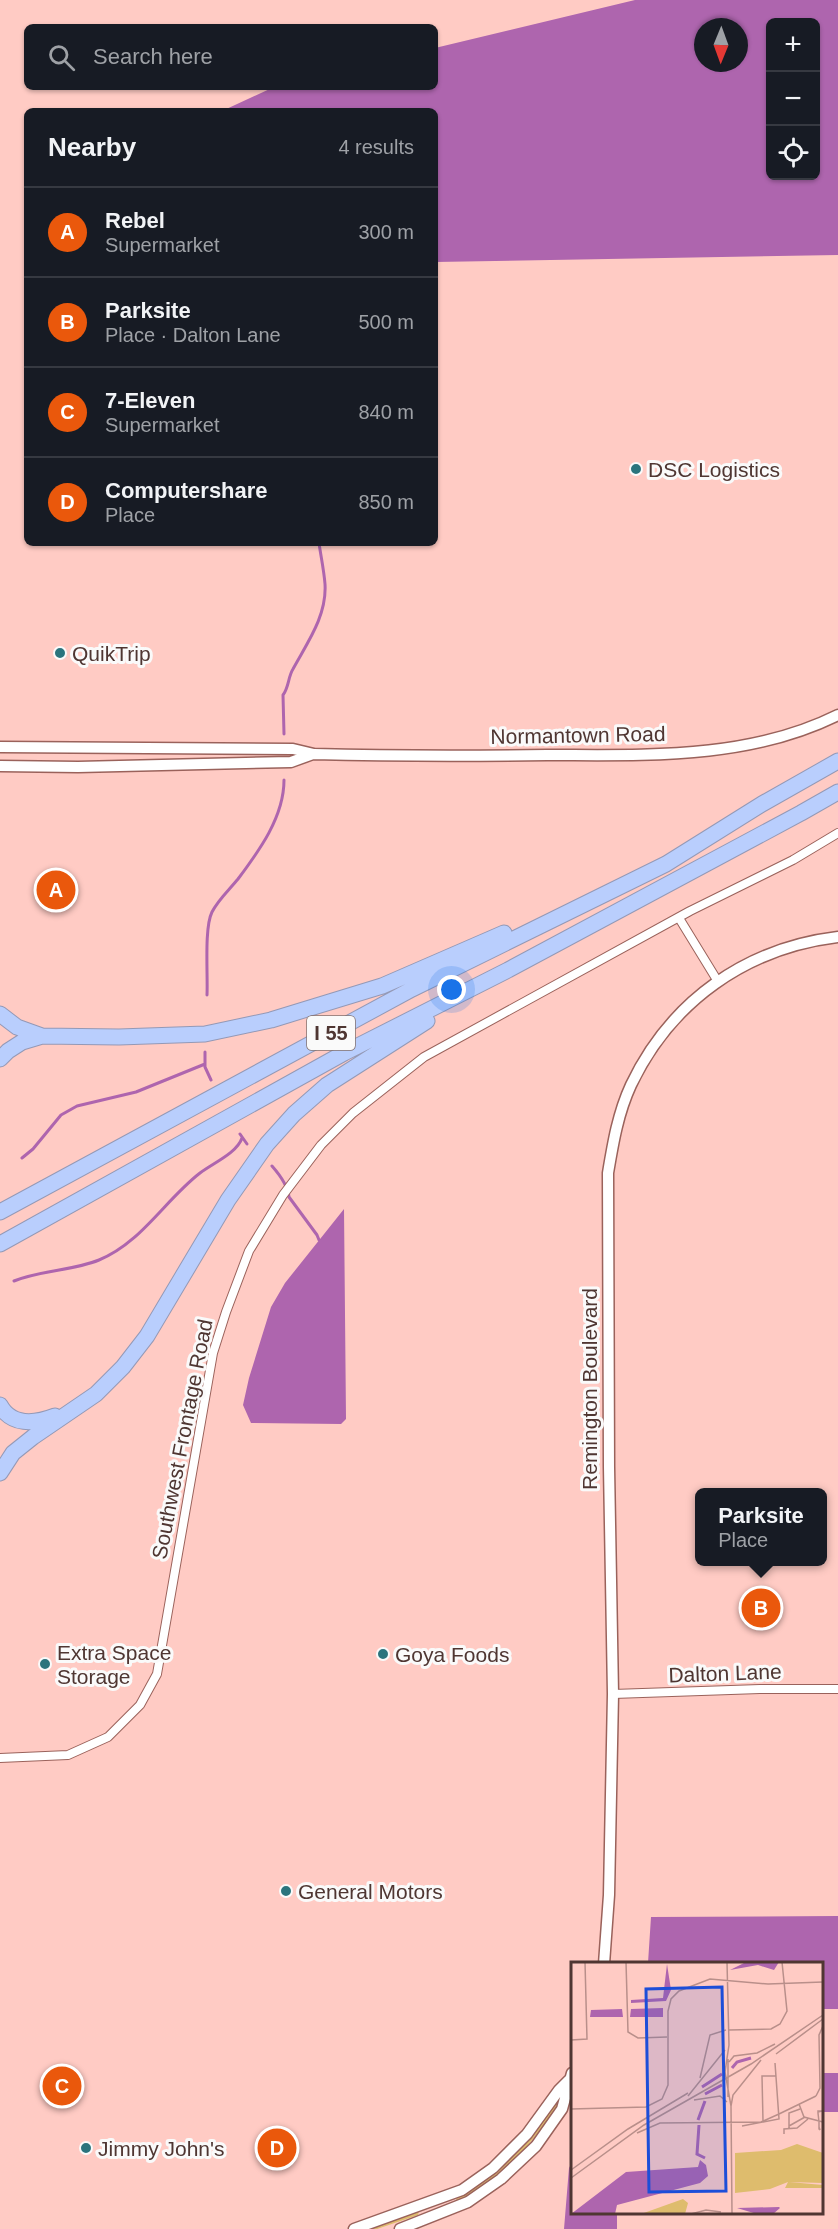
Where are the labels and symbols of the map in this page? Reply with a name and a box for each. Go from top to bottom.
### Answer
north arrow [694,18,748,72]
place label: DSC Logistics [648,458,780,481]
marker: DSC Logistics [629,462,643,476]
place label: QuikTrip [72,642,151,665]
marker: QuikTrip [53,646,67,660]
street label: Normantown Road [490,722,666,748]
pin: A [36,868,76,912]
your location [437,975,466,1004]
road number: I 55 [307,1016,355,1050]
street label: Remington Boulevard [578,1288,601,1490]
street label: Southwest Frontage Road [147,1317,217,1561]
pin: B [742,1586,780,1630]
place label: Extra Space Storage [57,1641,171,1688]
place label: Goya Foods [395,1643,509,1666]
marker: Goya Foods [376,1647,390,1661]
marker: Extra Space Storage [38,1657,52,1671]
street label: Dalton Lane [668,1660,782,1686]
place label: General Motors [298,1880,443,1903]
marker: General Motors [279,1884,293,1898]
inset map [571,1962,823,2214]
pin: C [42,2064,82,2108]
pin: D [258,2126,296,2170]
place label: Jimmy John's [98,2137,225,2160]
marker: Jimmy John's [79,2141,93,2155]

